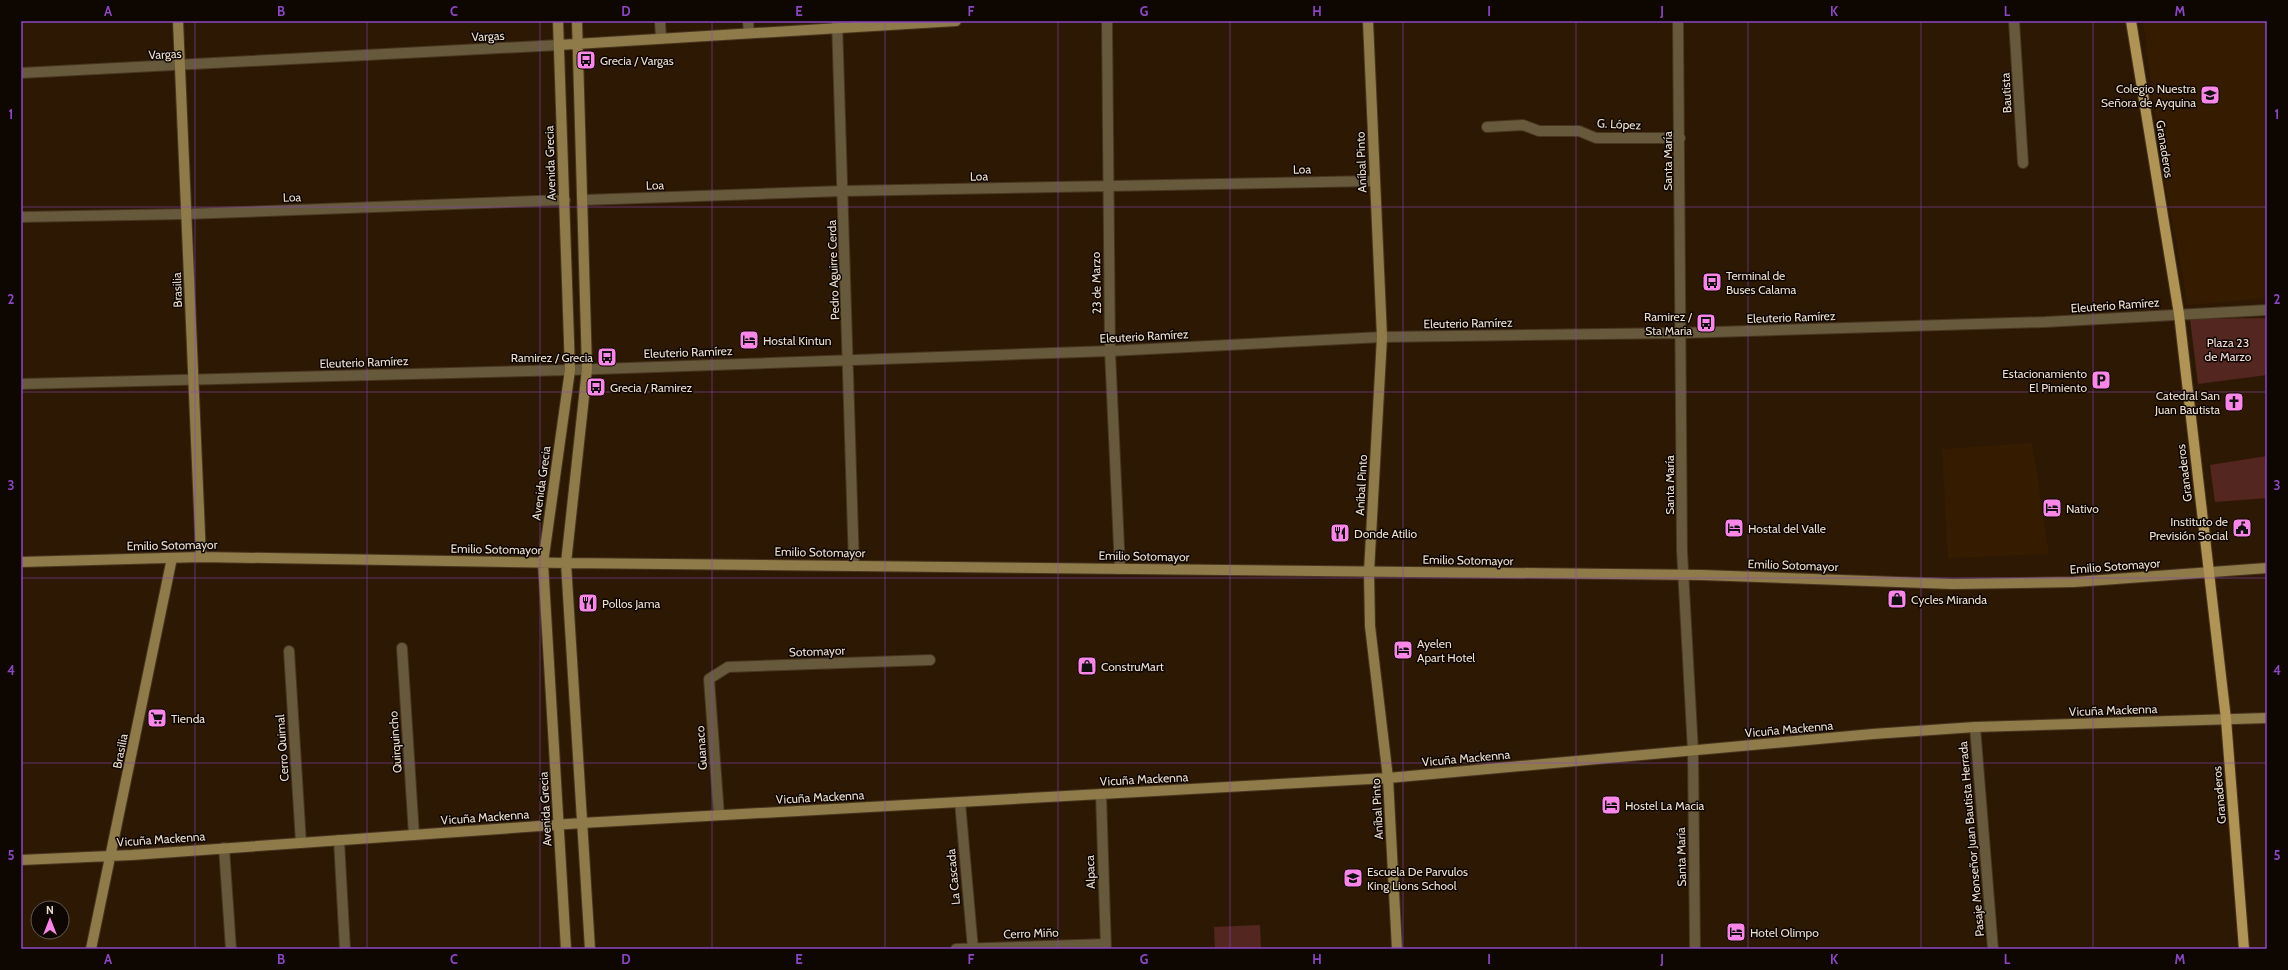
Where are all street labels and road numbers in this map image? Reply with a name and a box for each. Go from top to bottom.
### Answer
street label: Vargas [471,28,505,44]
street label: Vargas [148,46,182,62]
street label: Bautista [1997,72,2015,114]
street label: G. López [1597,115,1642,133]
street label: Granaderos [2153,119,2177,179]
street label: Avenida Grecia [541,125,559,201]
street label: Aníbal Pinto [1352,131,1370,193]
street label: Santa María [1660,131,1675,191]
street label: Loa [1293,161,1311,177]
street label: Loa [970,168,988,184]
street label: Loa [646,177,665,193]
street label: Loa [283,189,302,205]
street label: Pedro Aguirre Cerda [824,219,842,320]
street label: 23 de Marzo [1088,251,1104,314]
street label: Brasilia [169,272,185,308]
street label: Eleuterio Ramírez [2070,294,2160,316]
street label: Eleuterio Ramírez [1746,308,1836,326]
street label: Eleuterio Ramírez [1423,315,1513,331]
street label: Eleuterio Ramírez [1099,326,1189,346]
street label: Eleuterio Ramírez [643,343,733,361]
street label: Eleuterio Ramírez [319,353,409,371]
street label: Granaderos [2173,443,2195,503]
street label: Avenida Grecia [528,445,554,521]
street label: Aníbal Pinto [1352,454,1370,516]
street label: Santa María [1662,455,1677,515]
street label: Emilio Sotomayor [126,537,218,553]
street label: Emilio Sotomayor [450,541,542,557]
street label: Emilio Sotomayor [774,544,866,560]
street label: Emilio Sotomayor [1098,548,1190,564]
street label: Emilio Sotomayor [1422,552,1514,568]
street label: Emilio Sotomayor [2069,555,2161,577]
street label: Emilio Sotomayor [1747,556,1839,574]
street label: Sotomayor [789,643,846,659]
street label: Vicuña Mackenna [2068,701,2158,719]
street label: Quirquincho [385,710,405,774]
street label: Cerro Quimal [272,714,292,782]
street label: Vicuña Mackenna [1744,718,1834,740]
street label: Guanaco [692,725,710,771]
street label: Brasilia [109,732,131,770]
street label: Pasaje Monseñor Juan Bautista Herrada [1955,740,1987,937]
street label: Vicuña Mackenna [1421,747,1511,769]
street label: Granaderos [2209,765,2229,825]
street label: Vicuña Mackenna [1099,769,1189,789]
street label: Avenida Grecia [536,771,554,847]
street label: Aníbal Pinto [1368,778,1386,840]
street label: Vicuña Mackenna [775,787,865,807]
street label: Vicuña Mackenna [440,806,530,828]
street label: Santa María [1673,827,1689,887]
street label: Vicuña Mackenna [116,828,206,850]
street label: La Cascada [943,848,963,906]
street label: Alpaca [1082,855,1098,889]
street label: Cerro Miño [1003,925,1059,941]

